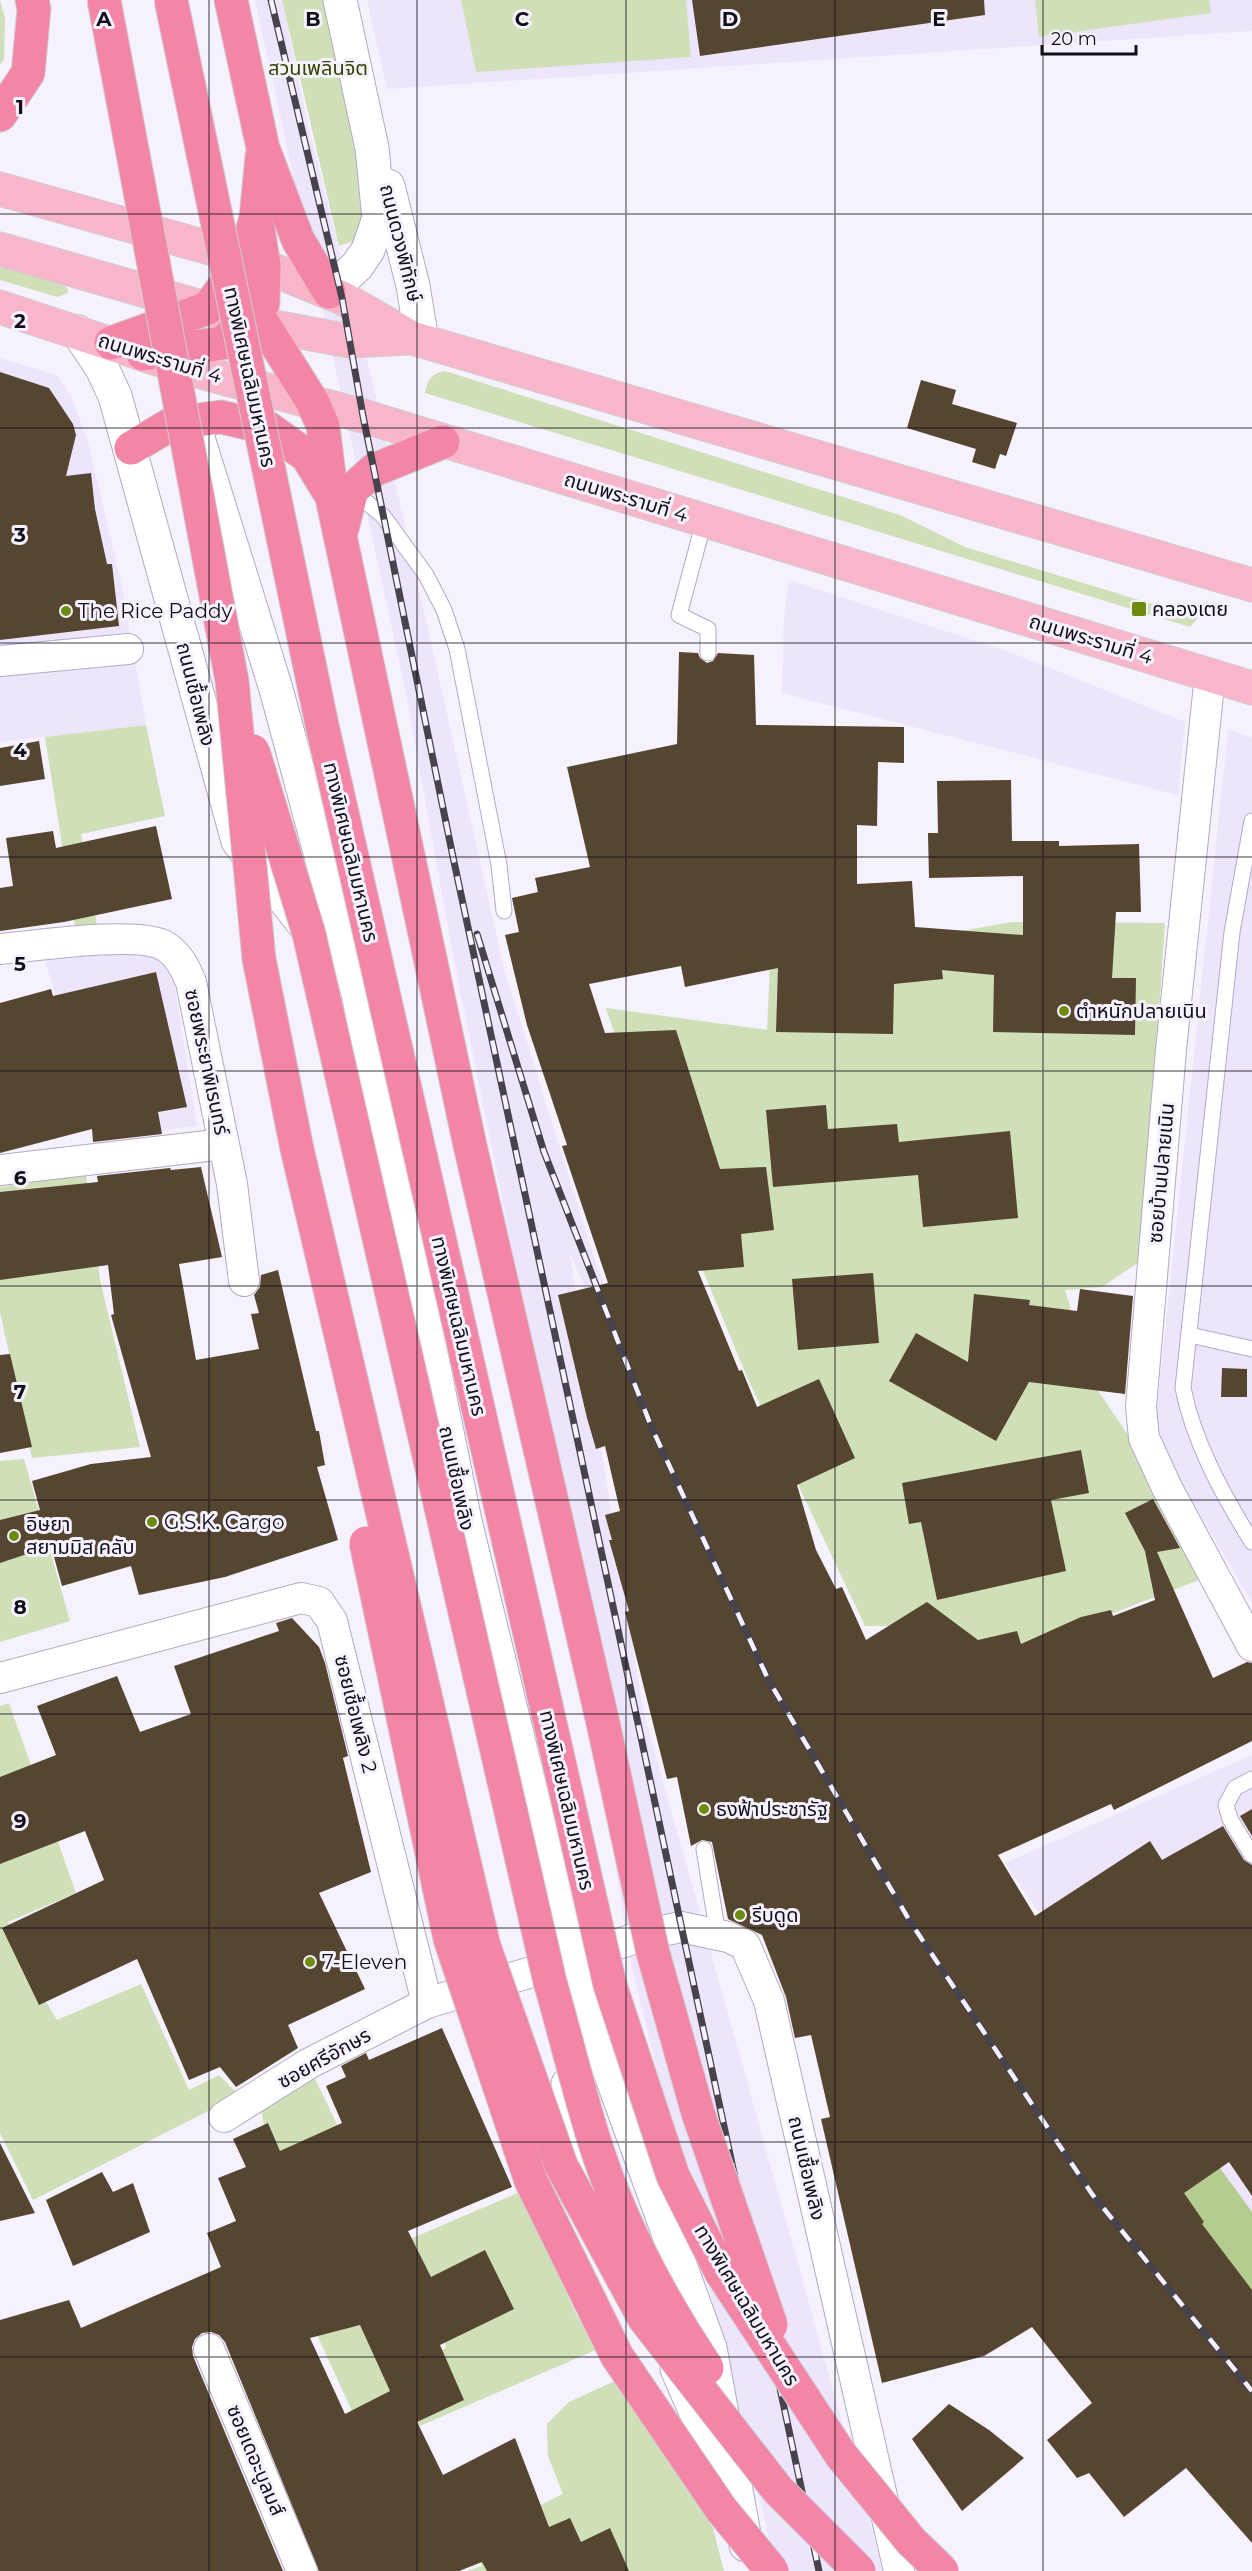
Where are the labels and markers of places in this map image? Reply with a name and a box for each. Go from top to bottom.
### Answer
place label: คลองเตย [1152,597,1228,621]
place label: The Rice Paddy [78,599,232,623]
marker: คลองเตย [1130,600,1148,618]
marker: The Rice Paddy [59,604,73,618]
place label: ตำหนักปลายเนิน [1076,999,1207,1023]
marker: ตำหนักปลายเนิน [1057,1004,1071,1018]
place label: G.S.K. Cargo [164,1510,285,1534]
place label: อิษยา สยามมิส คลับ [26,1512,134,1559]
marker: G.S.K. Cargo [145,1515,159,1529]
marker: อิษยา สยามมิส คลับ [7,1529,21,1543]
place label: ธงฟ้าประชารัฐ [716,1797,828,1821]
marker: ธงฟ้าประชารัฐ [697,1802,711,1816]
place label: รีบดูด [752,1903,798,1928]
marker: รีบดูด [733,1908,747,1922]
place label: 7-Eleven [322,1950,407,1974]
marker: 7-Eleven [303,1955,317,1969]

